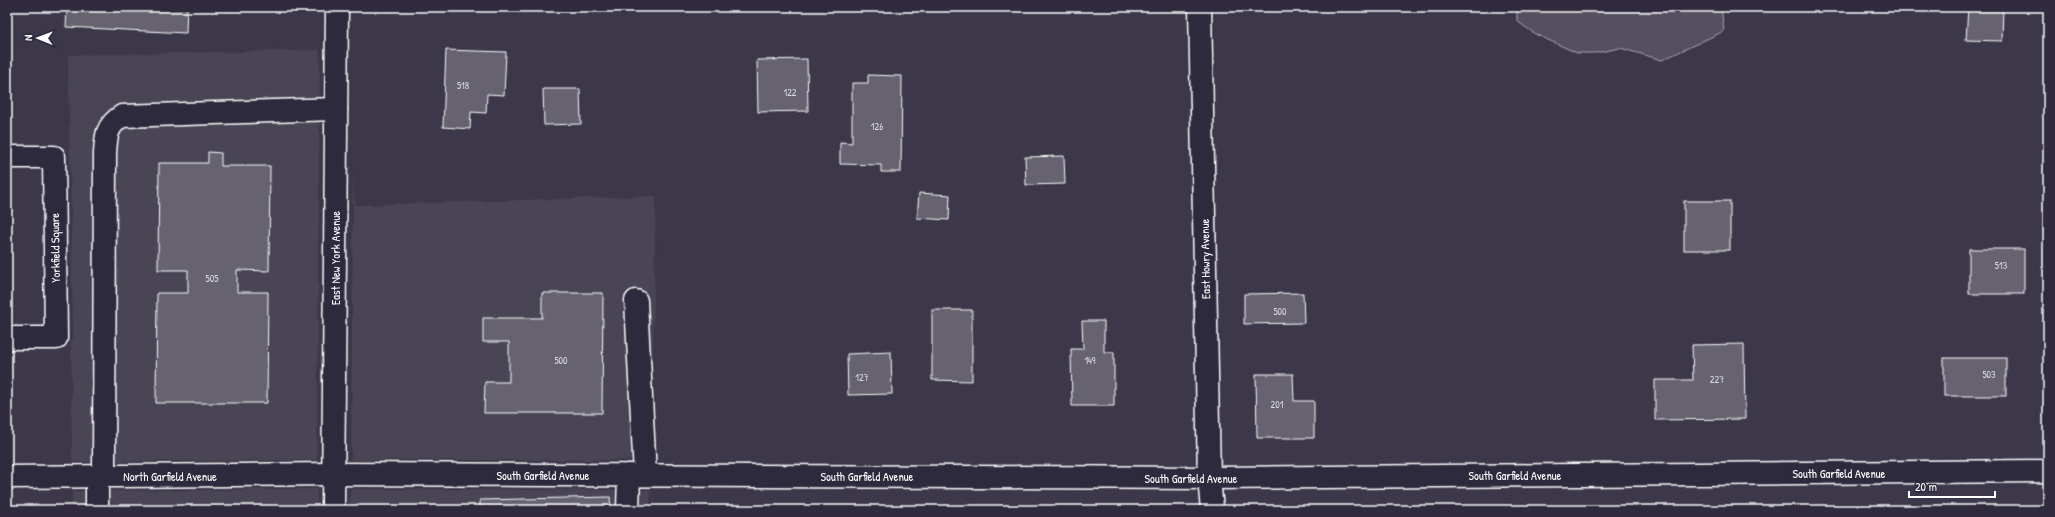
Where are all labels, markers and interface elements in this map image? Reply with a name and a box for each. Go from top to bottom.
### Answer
north arrow [18,18,58,58]
text: N [21,35,35,41]
house number: 518 [457,79,469,92]
house number: 122 [784,86,797,99]
house number: 126 [871,120,883,133]
street label: East New York Avenue [327,211,344,305]
street label: Yorkfield Square [46,213,64,283]
street label: East Howry Avenue [1196,218,1214,299]
house number: 513 [1995,259,2008,272]
house number: 505 [206,272,219,285]
house number: 500 [1273,305,1287,318]
house number: 500 [554,354,568,367]
house number: 149 [1084,354,1096,367]
house number: 503 [1982,368,1996,381]
house number: 127 [855,371,869,384]
house number: 227 [1710,373,1724,386]
house number: 201 [1271,398,1284,411]
street label: South Garfield Avenue [1793,465,1886,482]
street label: South Garfield Avenue [497,467,590,484]
street label: South Garfield Avenue [1469,467,1562,484]
street label: North Garfield Avenue [123,468,217,485]
street label: South Garfield Avenue [821,468,914,485]
street label: South Garfield Avenue [1145,470,1238,487]
scale bar [1909,473,1995,499]
text: 20 m [1915,478,1937,495]

